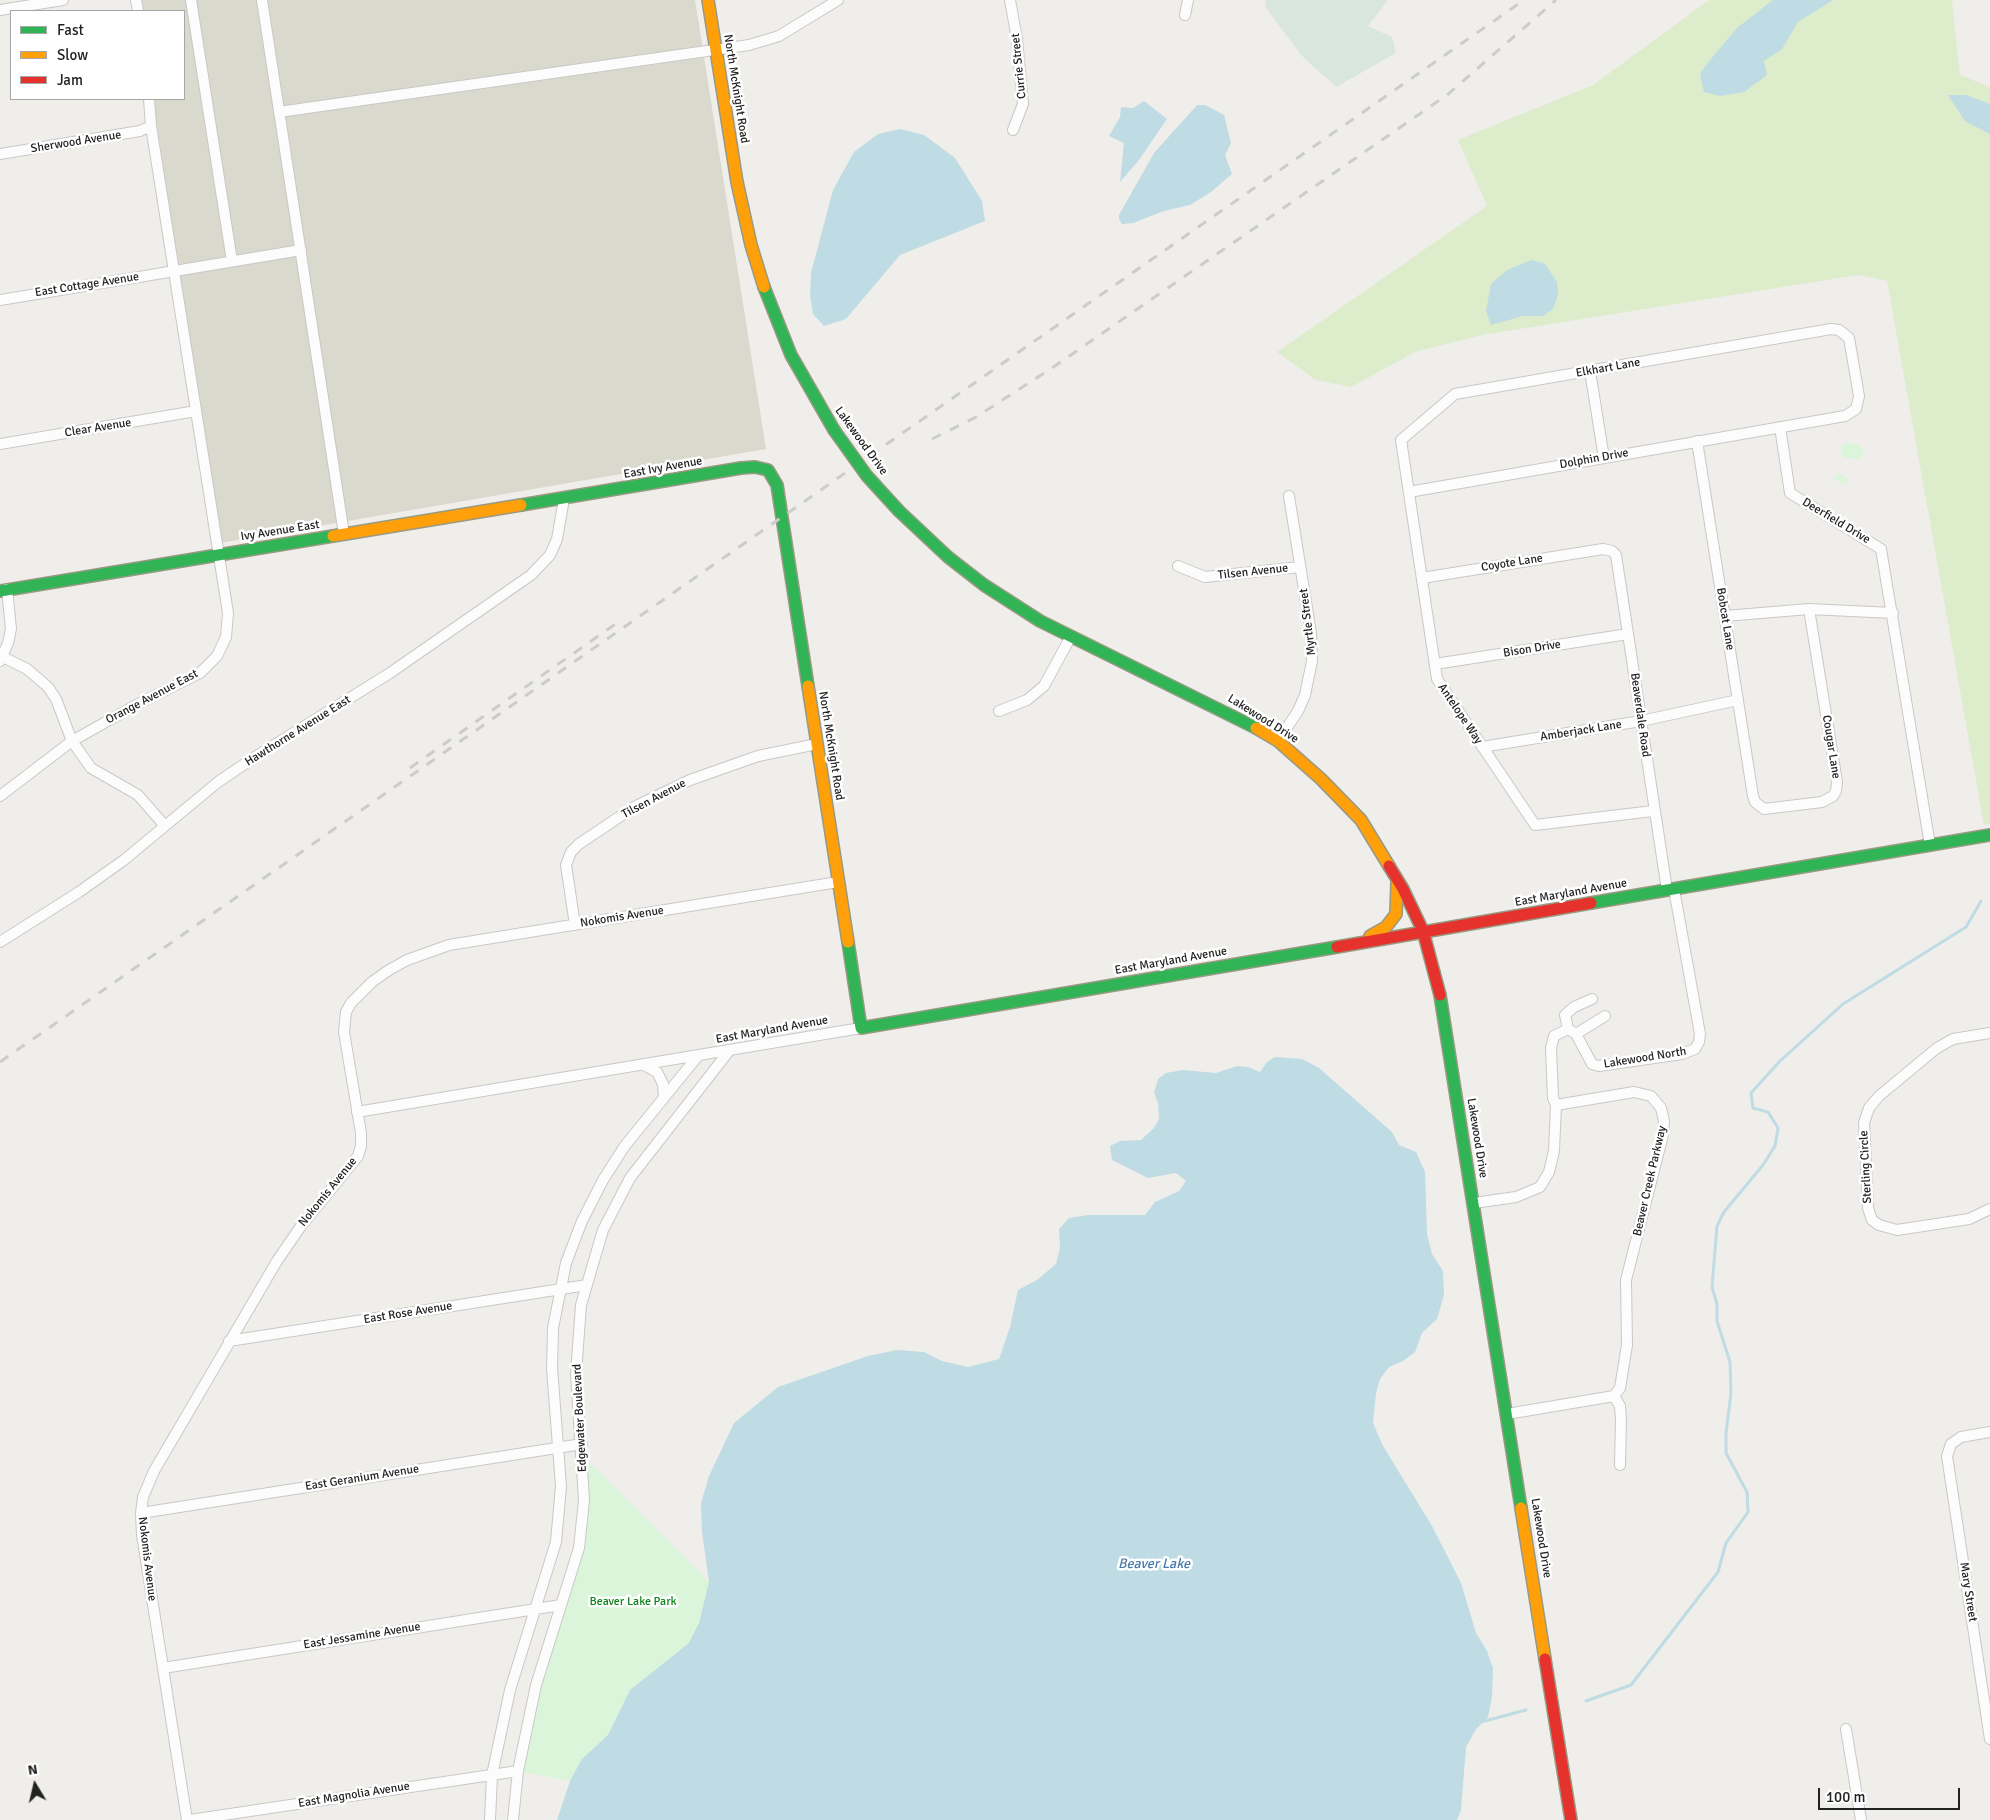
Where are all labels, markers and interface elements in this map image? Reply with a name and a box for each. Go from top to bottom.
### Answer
legend [10,10,185,100]
text: Fast [57,21,84,39]
street label: Currie Street [1008,32,1030,100]
street label: North McKnight Road [720,33,752,145]
text: Slow [57,46,88,64]
text: Jam [57,71,83,89]
street label: Sherwood Avenue [30,128,122,156]
street label: East Cottage Avenue [34,270,140,300]
street label: Elkhart Lane [1575,355,1641,381]
street label: Lakewood Drive [831,404,891,478]
street label: Clear Avenue [64,416,132,440]
street label: Dolphin Drive [1558,446,1630,472]
street label: East Ivy Avenue [623,454,703,482]
street label: Deerfield Drive [1799,495,1873,547]
street label: Ivy Avenue East [240,518,320,544]
street label: Coyote Lane [1480,551,1544,575]
street label: Tilsen Avenue [1217,561,1289,583]
street label: Bobcat Lane [1713,587,1737,651]
street label: Myrtle Street [1297,588,1319,656]
street label: Bison Drive [1502,637,1562,661]
street label: Orange Avenue East [103,667,201,727]
street label: Beaverdale Road [1627,672,1653,758]
street label: Antelope Way [1434,681,1486,747]
street label: North McKnight Road [815,690,847,802]
street label: Lakewood Drive [1225,692,1301,746]
street label: Hawthorne Avenue East [243,693,353,769]
street label: Cougar Lane [1819,714,1843,780]
street label: Amberjack Lane [1539,717,1623,745]
street label: Tilsen Avenue [619,776,689,822]
street label: East Maryland Avenue [1514,876,1628,910]
street label: Nokomis Avenue [579,903,665,931]
street label: East Maryland Avenue [1114,944,1228,978]
street label: East Maryland Avenue [715,1013,829,1047]
street label: Lakewood North [1603,1044,1687,1072]
street label: Lakewood Drive [1464,1097,1490,1179]
street label: Beaver Creek Parkway [1630,1124,1670,1238]
street label: Sterling Circle [1857,1130,1875,1204]
street label: Nokomis Avenue [296,1155,360,1229]
street label: East Rose Avenue [363,1299,453,1327]
street label: Edgewater Boulevard [570,1364,590,1472]
street label: East Geranium Avenue [304,1462,420,1494]
street label: Lakewood Drive [1528,1497,1554,1579]
street label: Nokomis Avenue [135,1516,159,1602]
water label: Beaver Lake [1118,1556,1190,1572]
street label: Mary Street [1956,1561,1980,1623]
park label: Beaver Lake Park [589,1595,677,1609]
street label: East Jessamine Avenue [302,1620,422,1652]
north arrow [10,1760,60,1810]
text: N [26,1761,39,1779]
scale bar [1820,1778,1962,1810]
street label: East Magnolia Avenue [297,1779,411,1811]
text: 100 m [1826,1788,1866,1806]

